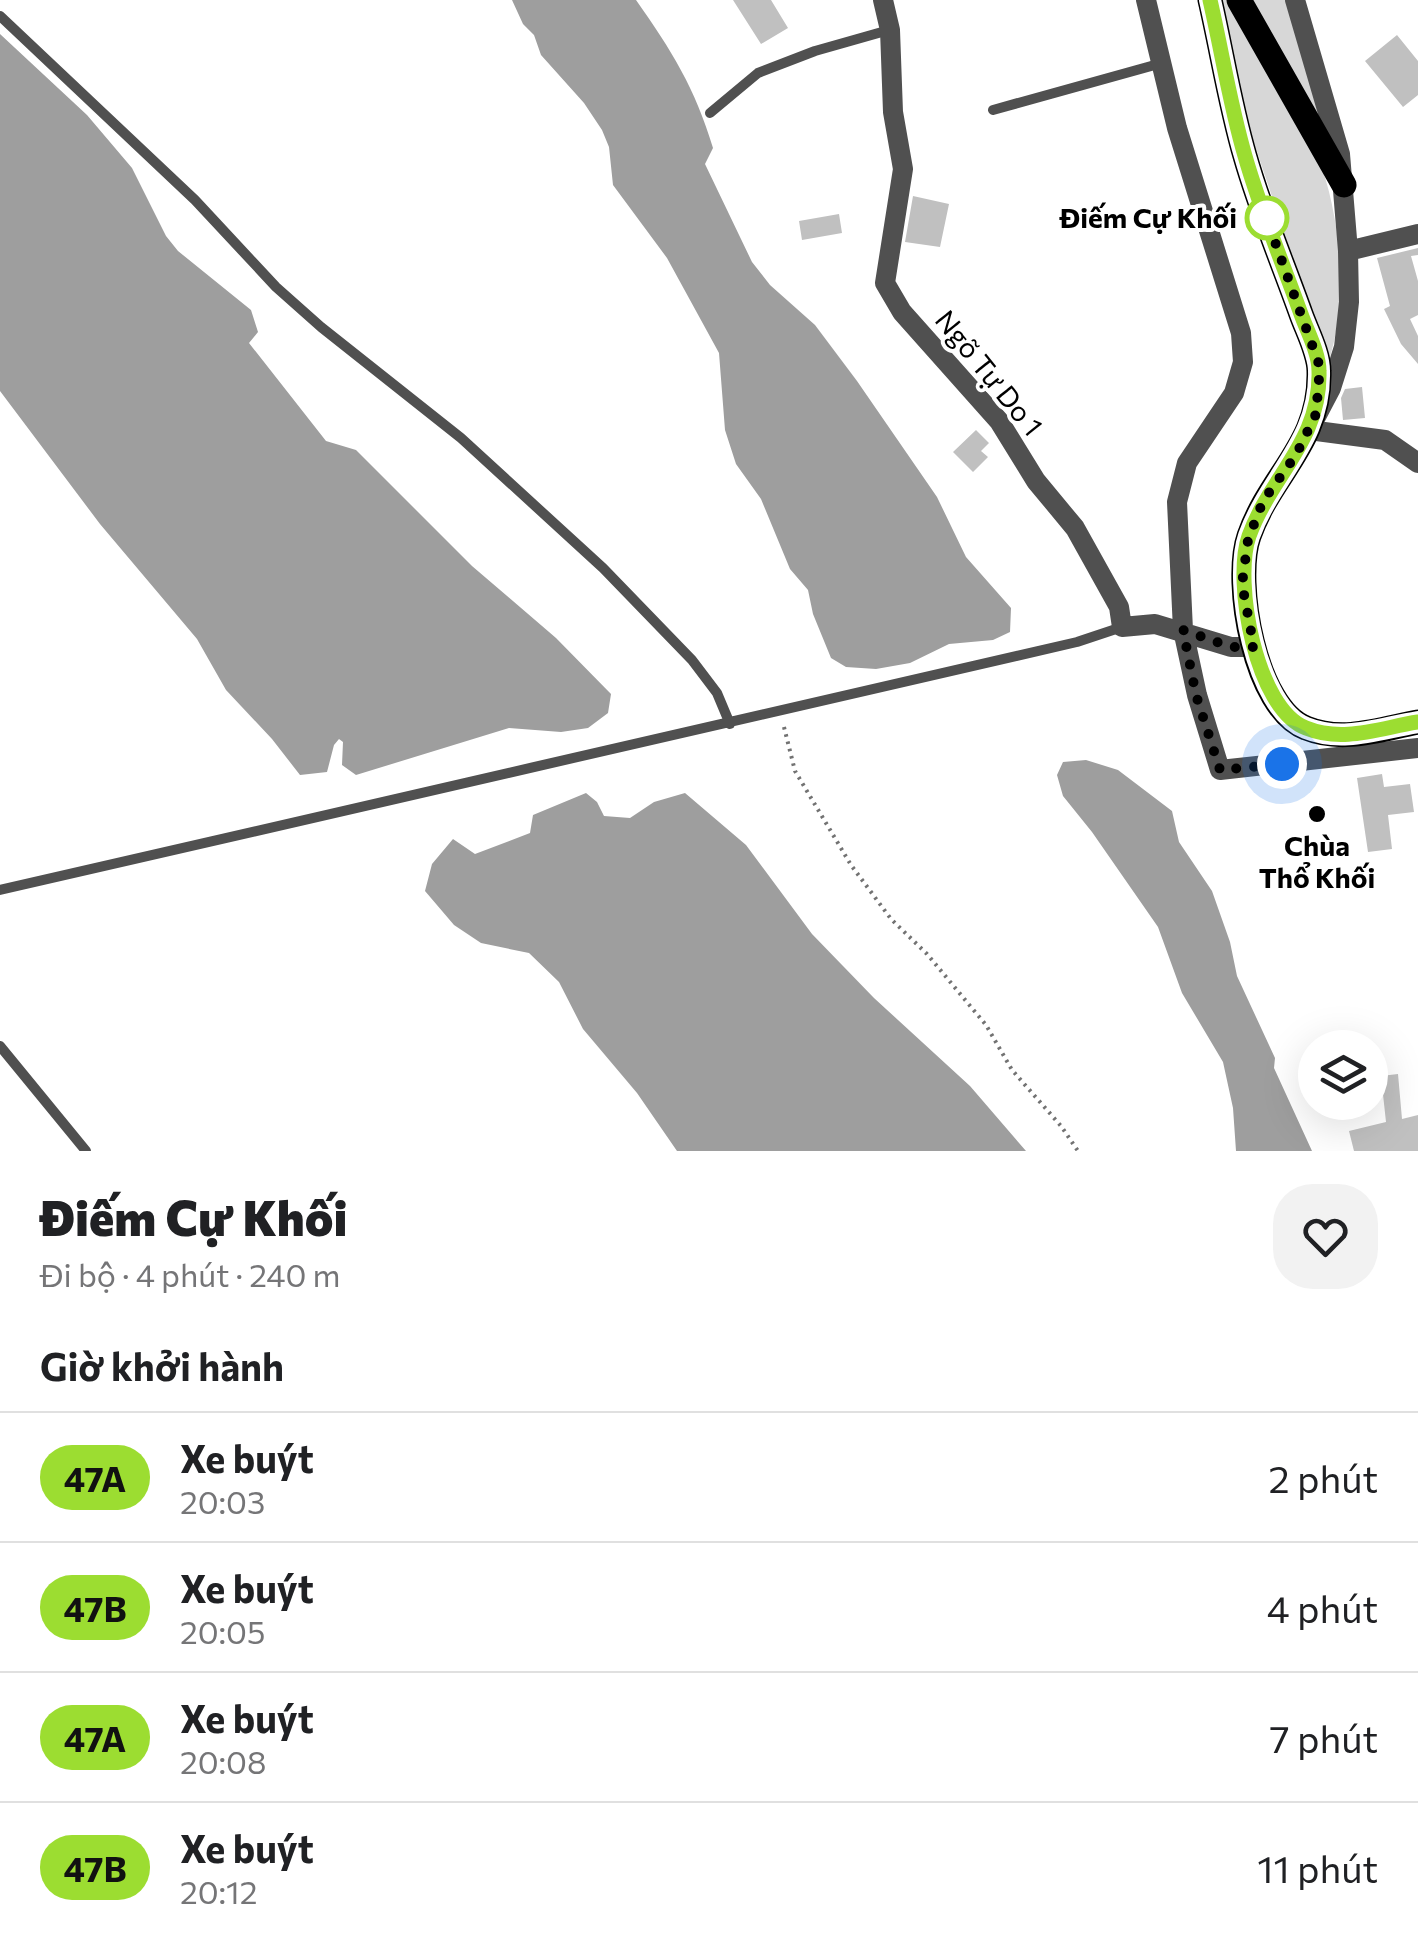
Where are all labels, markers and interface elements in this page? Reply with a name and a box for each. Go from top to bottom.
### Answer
marker: Điếm Cự Khối [1246,197,1288,239]
place label: Điếm Cự Khối [1059,200,1237,234]
street label: Ngõ Tự Do 1 [929,303,1051,442]
your location [1257,739,1307,789]
marker: Chùa Thổ Khối [1306,803,1328,825]
place label: Chùa Thổ Khối [1259,828,1375,894]
map controls [1298,1030,1388,1120]
button: layers [1298,1030,1388,1120]
button: heart [1273,1184,1378,1289]
text: Điếm Cự Khối [40,1187,347,1246]
text: Đi bộ · 4 phút · 240 m [40,1254,341,1294]
text: Giờ khởi hành [40,1342,284,1389]
text: Xe buýt [180,1434,314,1481]
text: 2 phút [1269,1454,1378,1501]
text: 47A [64,1456,126,1499]
text: 20:03 [180,1481,265,1521]
text: Xe buýt [180,1564,314,1611]
text: 4 phút [1267,1584,1378,1631]
text: 47B [63,1586,127,1629]
text: 20:05 [180,1611,265,1651]
text: Xe buýt [180,1694,314,1741]
text: 7 phút [1270,1714,1378,1761]
text: 47A [64,1716,126,1759]
text: 20:08 [180,1741,266,1781]
text: Xe buýt [180,1824,314,1871]
text: 11 phút [1257,1844,1378,1891]
text: 47B [63,1846,127,1889]
text: 20:12 [180,1871,258,1911]

